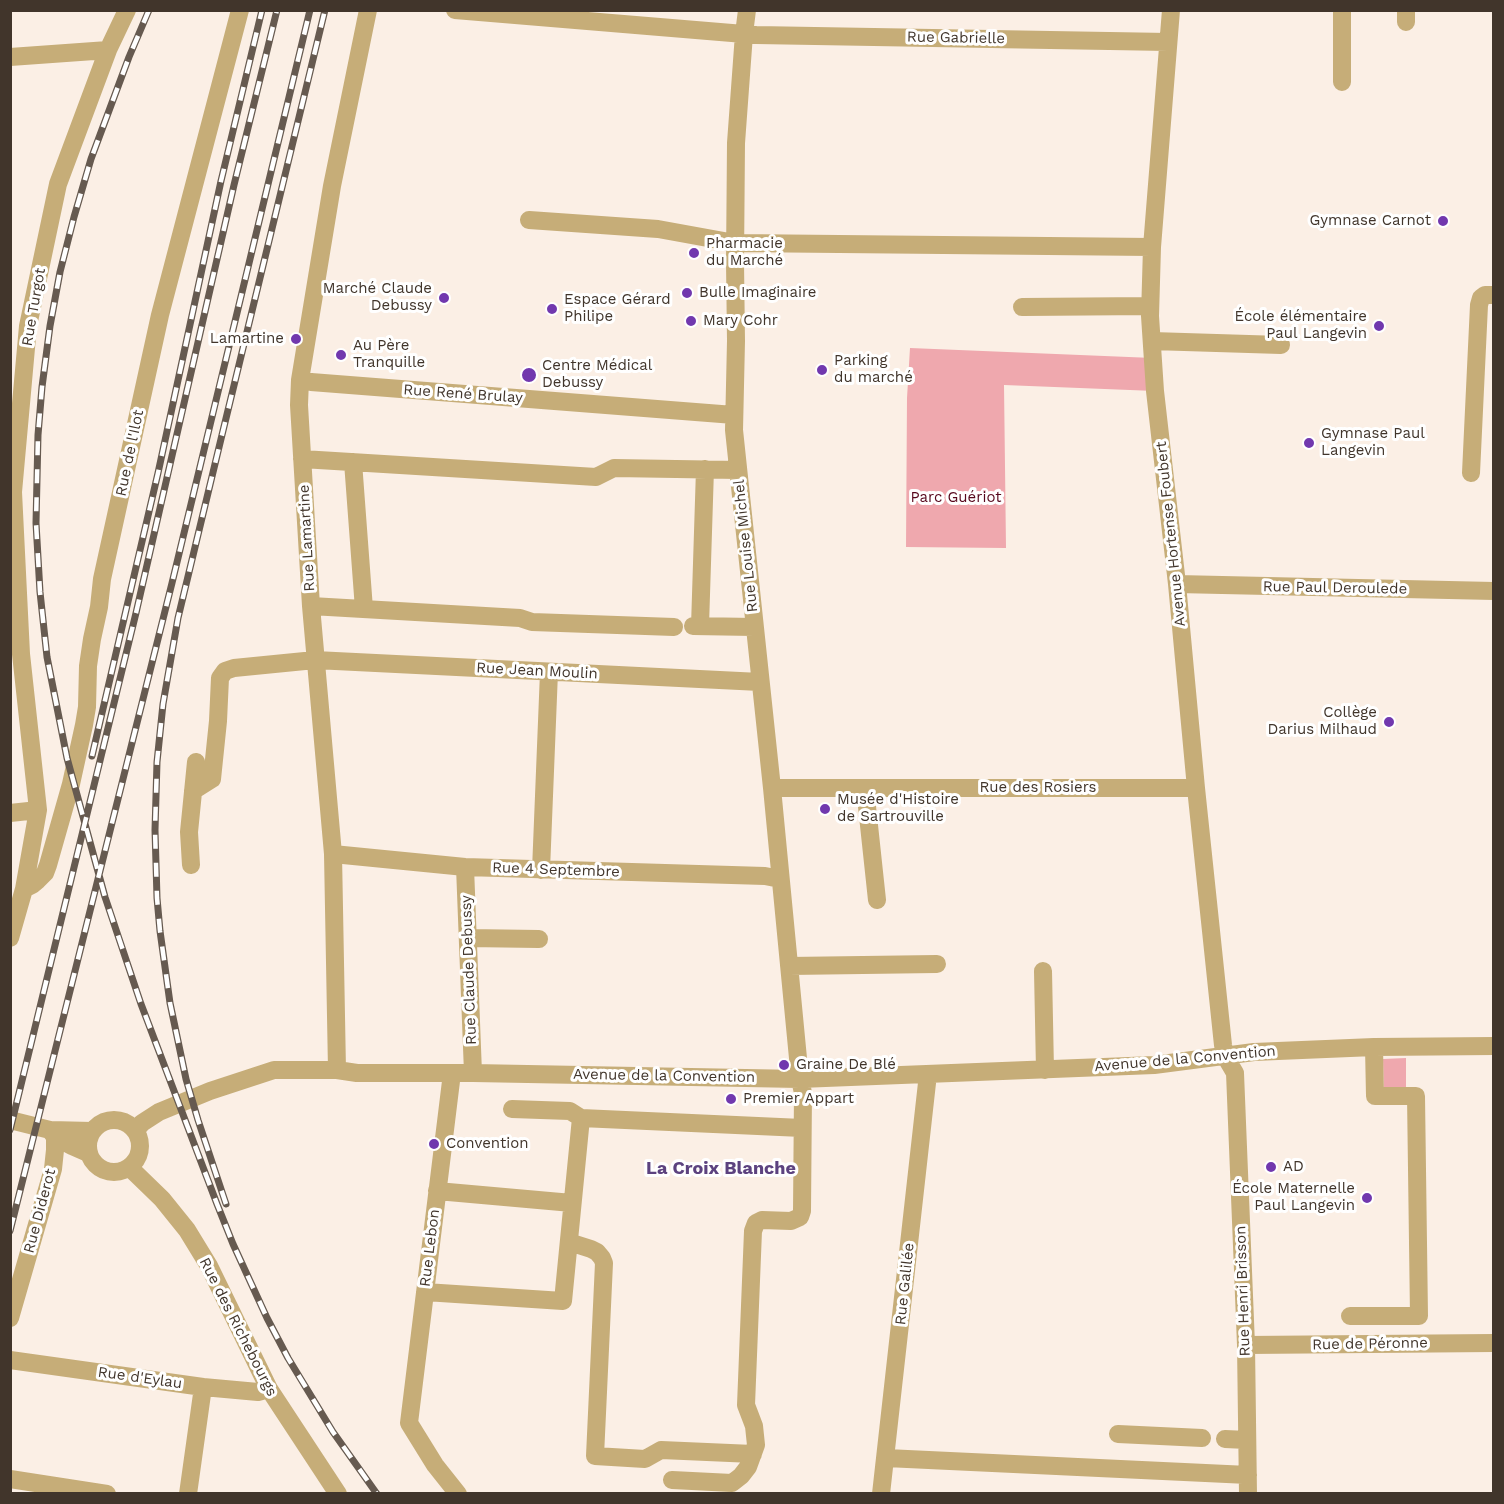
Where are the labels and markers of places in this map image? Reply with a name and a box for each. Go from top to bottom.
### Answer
place label: Gymnase Carnot [1309,212,1431,230]
marker: Gymnase Carnot [1436,214,1450,228]
place label: Pharmacie du Marché [706,235,783,270]
marker: Pharmacie du Marché [687,246,701,260]
place label: Marché Claude Debussy [323,280,432,315]
place label: Bulle Imaginaire [699,284,816,302]
marker: Bulle Imaginaire [680,286,694,300]
marker: Marché Claude Debussy [437,291,451,305]
place label: Espace Gérard Philipe [564,291,671,326]
marker: Espace Gérard Philipe [545,302,559,316]
place label: École élémentaire Paul Langevin [1235,308,1367,343]
place label: Mary Cohr [703,312,778,330]
marker: Mary Cohr [684,314,698,328]
marker: École élémentaire Paul Langevin [1372,319,1386,333]
place label: Lamartine [210,330,284,348]
marker: Lamartine [289,332,303,346]
place label: Au Père Tranquille [353,337,425,372]
marker: Au Père Tranquille [334,348,348,362]
place label: Parking du marché [834,352,913,387]
place label: Centre Médical Debussy [542,357,652,392]
marker: Parking du marché [815,363,829,377]
marker: Centre Médical Debussy [520,366,538,384]
place label: Gymnase Paul Langevin [1321,425,1425,460]
marker: Gymnase Paul Langevin [1302,436,1316,450]
place label: Collège Darius Milhaud [1267,704,1377,739]
marker: Collège Darius Milhaud [1382,715,1396,729]
place label: Musée d'Histoire de Sartrouville [837,791,959,826]
marker: Musée d'Histoire de Sartrouville [818,802,832,816]
place label: Graine De Blé [796,1056,896,1074]
marker: Graine De Blé [777,1058,791,1072]
place label: Premier Appart [743,1090,854,1108]
marker: Premier Appart [724,1092,738,1106]
place label: Convention [446,1135,529,1153]
marker: Convention [427,1137,441,1151]
place label: AD [1283,1158,1304,1176]
marker: AD [1264,1160,1278,1174]
place label: École Maternelle Paul Langevin [1232,1180,1355,1215]
marker: École Maternelle Paul Langevin [1360,1191,1374,1205]

